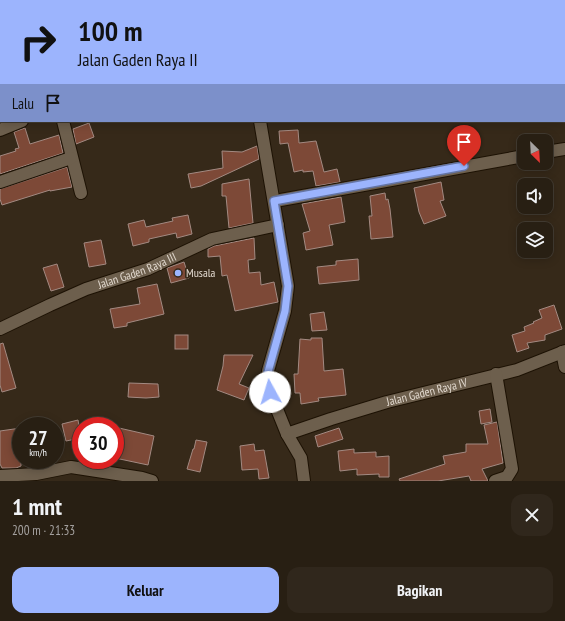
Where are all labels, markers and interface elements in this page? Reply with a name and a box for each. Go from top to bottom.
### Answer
text: 100 m [78,12,142,49]
icon: right [12,16,64,68]
text: Jalan Gaden Raya II [78,48,198,71]
icon: arrive [42,92,64,114]
text: Lalu [12,94,34,113]
pin [447,125,481,166]
icon: arrive [453,131,475,153]
north arrow [517,134,553,170]
map controls [517,134,553,258]
button: sound [517,178,553,214]
button: layers [517,222,553,258]
street label: Jalan Gaden Raya III [95,249,178,292]
place label: Musala [186,265,216,280]
marker: Musala [173,268,183,278]
position arrow [249,371,291,413]
street label: Jalan Gaden Raya IV [384,374,469,409]
speed limit sign: 30 [72,417,124,469]
text: 27 [28,425,48,451]
text: km/h [29,446,47,459]
text: 1 mnt [12,491,62,522]
button: close [511,494,553,536]
text: 200 m · 21:33 [12,522,75,539]
button: Keluar [12,567,279,613]
button: Bagikan [287,567,553,613]

